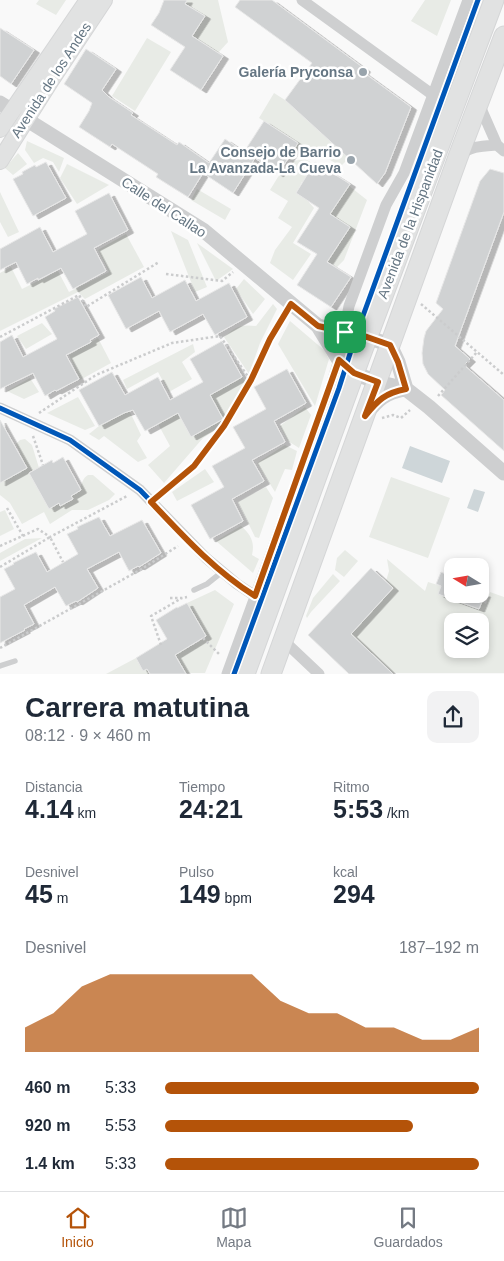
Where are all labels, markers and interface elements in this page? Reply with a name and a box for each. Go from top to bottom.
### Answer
street label: Avenida de los Andes [8,19,94,141]
place label: Galería Pryconsa [239,64,353,80]
marker: Galería Pryconsa [357,66,369,78]
place label: Consejo de Barrio La Avanzada-La Cueva [190,144,341,176]
street label: Avenida de la Hispanidad [374,147,446,301]
marker: Consejo de Barrio La Avanzada-La Cueva [345,154,357,166]
street label: Calle del Callao [119,174,210,241]
pin [324,311,366,353]
icon: arrive [331,318,359,346]
north arrow [444,558,489,602]
map controls [444,558,489,658]
button: layers [444,613,489,658]
button: share [427,691,479,743]
text: Carrera matutina [25,692,249,723]
text: 08:12 · 9 × 460 m [25,727,151,744]
text: Distancia [25,779,83,795]
text: Tiempo [179,779,225,795]
text: Ritmo [333,779,370,795]
text: 4.14 [25,795,74,823]
text: 24:21 [179,795,243,823]
text: 5:53 [333,795,383,823]
text: km [74,805,96,821]
text: /km [383,805,410,821]
text: Desnivel [25,864,79,880]
text: Pulso [179,864,214,880]
text: kcal [333,864,358,880]
text: 45 [25,880,53,908]
text: 149 [179,880,221,908]
text: 294 [333,880,375,908]
text: m [53,890,68,906]
text: bpm [221,890,252,906]
text: Desnivel [25,939,86,956]
text: 187–192 m [399,939,479,956]
text: 460 m [25,1079,70,1096]
text: 5:33 [105,1079,136,1096]
text: 920 m [25,1117,70,1134]
text: 5:53 [105,1117,136,1134]
text: 1.4 km [25,1155,75,1172]
text: 5:33 [105,1155,136,1172]
tab: Inicio [61,1204,94,1250]
tab: Mapa [216,1204,251,1250]
tab: Guardados [374,1204,443,1250]

